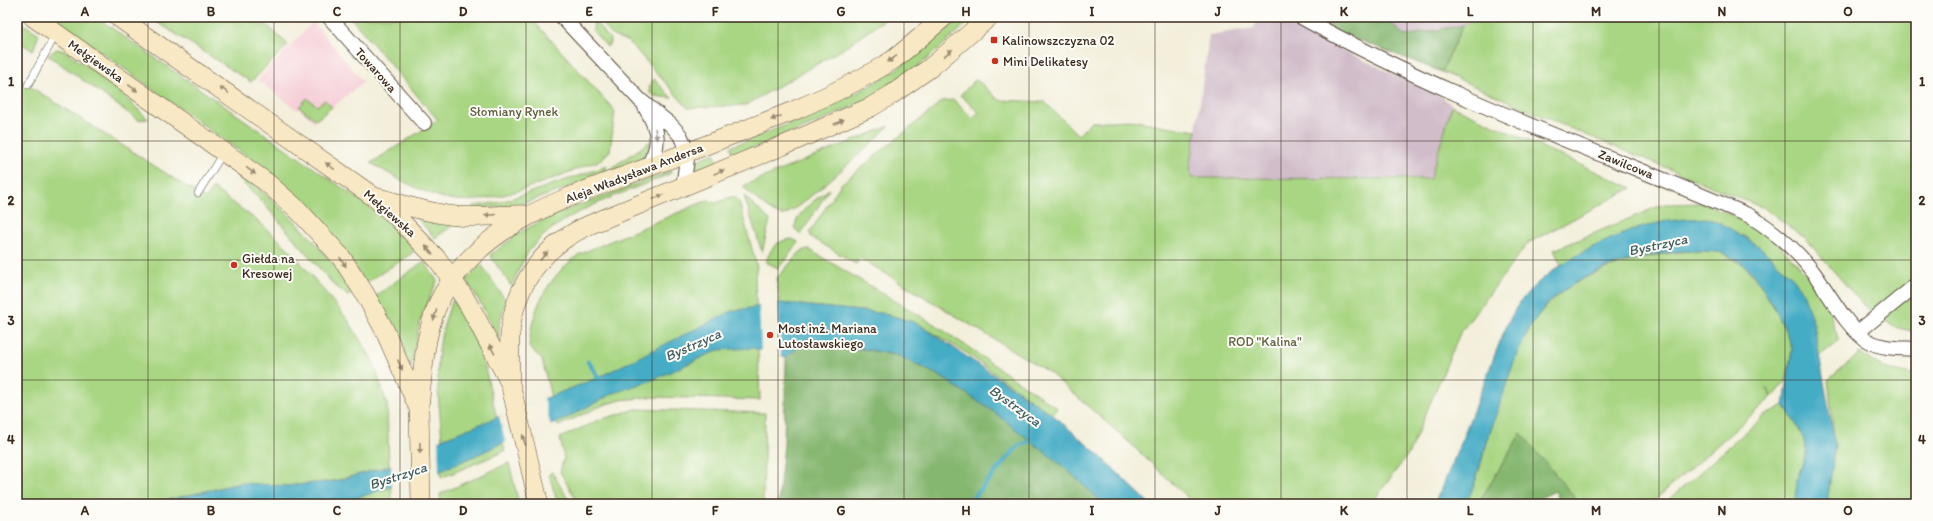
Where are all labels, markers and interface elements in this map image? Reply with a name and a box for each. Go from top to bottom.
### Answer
text: A [80,4,90,19]
text: B [207,4,216,19]
text: C [333,4,342,19]
text: D [459,4,468,19]
text: E [585,4,593,19]
text: F [712,4,719,19]
text: G [837,4,846,19]
text: H [962,4,971,19]
text: I [1090,4,1095,19]
text: J [1214,4,1222,19]
text: K [1340,4,1349,19]
text: L [1467,4,1474,19]
text: M [1591,4,1601,19]
text: N [1718,4,1727,19]
text: O [1843,4,1853,19]
place label: Kalinowszczyzna 02 [1002,33,1114,48]
marker: Kalinowszczyzna 02 [989,35,999,45]
street label: Mełgiewska [65,36,127,86]
street label: Towarowa [352,45,400,96]
one-way arrow [943,48,953,57]
place label: Mini Delikatesy [1003,54,1088,69]
one-way arrow [887,55,897,63]
marker: Mini Delikatesy [990,56,1000,66]
text: 1 [8,74,14,89]
text: 1 [1919,74,1925,89]
one-way arrow [128,84,139,92]
one-way arrow [219,86,229,94]
park label: Słomiany Rynek [470,104,558,119]
one-way arrow [770,115,782,121]
one-way arrow [833,119,845,125]
one-way arrow [653,128,659,140]
street label: Aleja Władysława Andersa [563,140,705,206]
street label: Zawilcowa [1596,146,1656,182]
one-way arrow [325,162,335,170]
one-way arrow [245,167,256,175]
one-way arrow [713,168,725,174]
street label: Mełgiewska [361,186,419,240]
text: 2 [8,193,15,208]
one-way arrow [652,193,664,199]
text: 2 [1919,193,1926,208]
one-way arrow [484,212,496,219]
water label: Bystrzyca [1627,230,1690,259]
one-way arrow [424,244,433,255]
place label: Giełda na Kresowej [242,251,295,281]
one-way arrow [539,251,549,261]
one-way arrow [339,257,347,267]
marker: Giełda na Kresowej [229,260,239,270]
one-way arrow [432,309,438,321]
text: 3 [7,313,15,328]
text: 3 [1918,313,1926,328]
place label: Most inż. Mariana Lutosławskiego [778,321,877,351]
water label: Bystrzyca [662,325,724,365]
marker: Most inż. Mariana Lutosławskiego [765,330,775,340]
park label: ROD "Kalina" [1228,334,1302,349]
one-way arrow [489,343,495,355]
one-way arrow [397,359,403,370]
water label: Bystrzyca [986,382,1045,431]
text: 4 [7,432,15,447]
text: 4 [1918,432,1926,447]
one-way arrow [521,434,527,446]
one-way arrow [417,442,423,455]
water label: Bystrzyca [367,459,430,493]
text: A [80,503,90,518]
text: B [207,503,216,518]
text: C [333,503,342,518]
text: D [459,503,468,518]
text: E [585,503,593,518]
text: F [712,503,719,518]
text: G [837,503,846,518]
text: H [962,503,971,518]
text: I [1090,503,1095,518]
text: J [1214,503,1222,518]
text: K [1340,503,1349,518]
text: L [1467,503,1474,518]
text: M [1591,503,1601,518]
text: N [1718,503,1727,518]
text: O [1843,503,1853,518]

